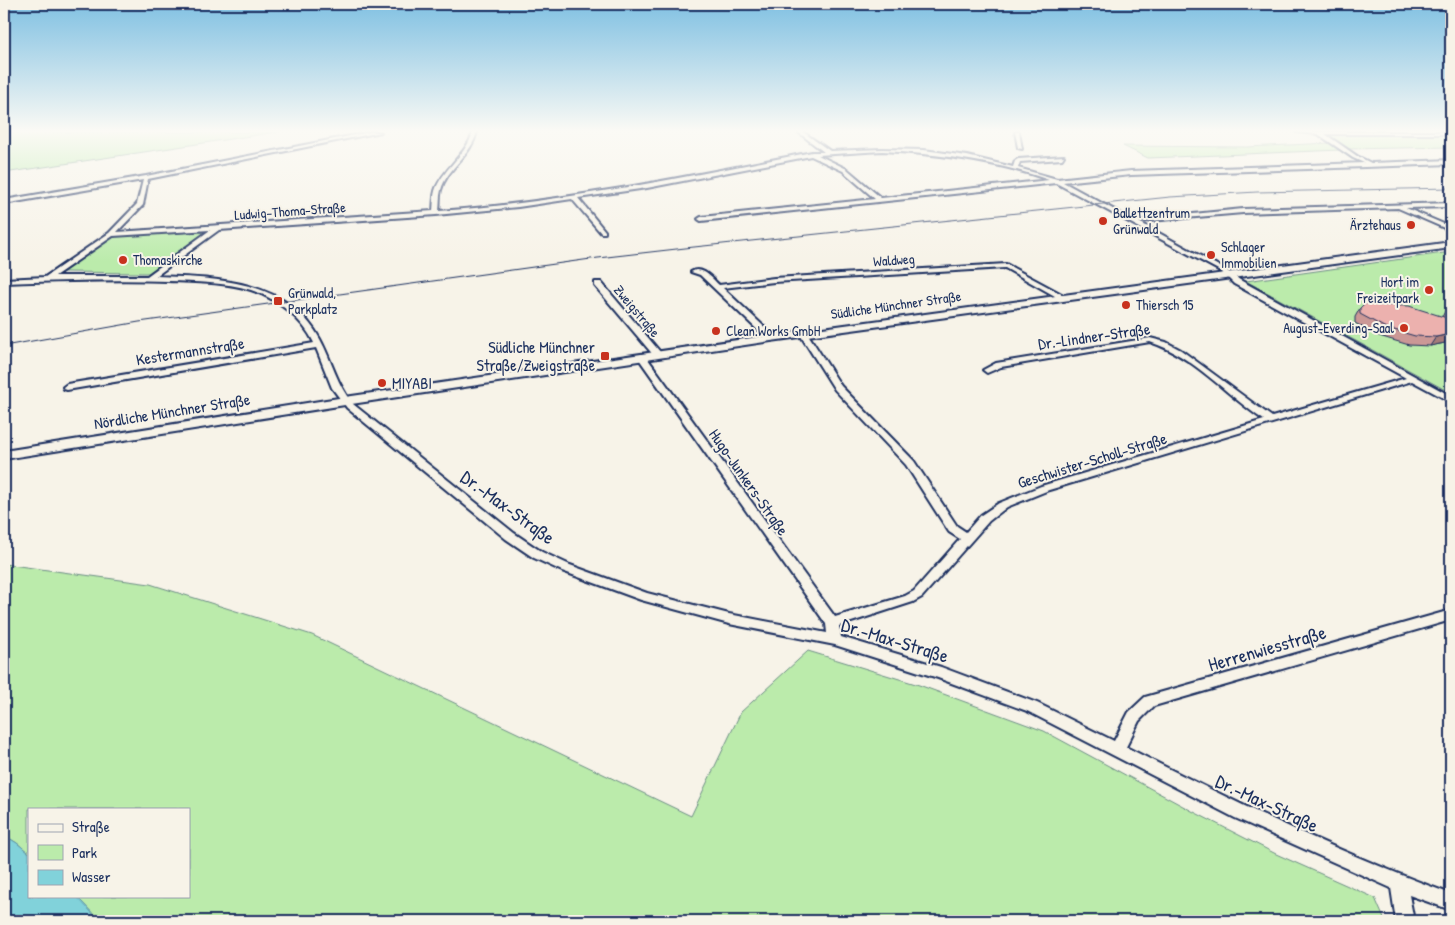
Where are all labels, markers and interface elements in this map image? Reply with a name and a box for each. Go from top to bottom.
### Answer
street label: Ludwig-Thoma-Straße [234,197,347,225]
place label: Ballettzentrum Grünwald [1113,203,1190,238]
marker: Ballettzentrum Grünwald [1097,215,1109,227]
place label: Ärztehaus [1350,215,1401,234]
marker: Ärztehaus [1405,219,1417,231]
place label: Schlager Immobilien [1221,237,1277,272]
street label: Waldweg [873,249,915,271]
marker: Schlager Immobilien [1205,249,1217,261]
place label: Thomaskirche [133,250,203,269]
marker: Thomaskirche [117,254,129,266]
place label: Hort im Freizeitpark [1356,272,1419,308]
street label: Zweigstraße [609,281,665,342]
place label: Grünwald, Parkplatz [288,283,337,319]
marker: Hort im Freizeitpark [1423,284,1435,296]
street label: Südliche Münchner Straße [829,286,963,324]
marker: Grünwald, Parkplatz [272,295,284,307]
place label: Thiersch 15 [1136,295,1194,314]
marker: Thiersch 15 [1120,299,1132,311]
street label: Dr.-Lindner-Straße [1037,317,1152,355]
place label: August-Everding-Saal [1283,318,1394,338]
place label: Clean.Works GmbH [726,321,821,340]
marker: August-Everding-Saal [1398,322,1410,334]
marker: Clean.Works GmbH [710,325,722,337]
street label: Kestermannstraße [134,331,246,370]
place label: Südliche Münchner Straße/Zweigstraße [477,336,596,376]
marker: Südliche Münchner Straße/Zweigstraße [599,350,611,362]
place label: MIYABI [392,372,432,394]
marker: MIYABI [376,377,388,389]
street label: Nördliche Münchner Straße [92,388,252,434]
street label: Hugo-Junkers-Straße [704,424,794,540]
street label: Geschwister-Scholl-Straße [1015,427,1170,493]
street label: Dr.-Max-Straße [456,464,561,550]
street label: Dr.-Max-Straße [838,611,952,669]
street label: Herrenwiesstraße [1205,619,1329,677]
street label: Dr.-Max-Straße [1211,768,1323,838]
legend [28,808,190,898]
text: Straße [72,816,110,837]
text: Park [72,842,97,863]
text: Wasser [72,866,111,887]

